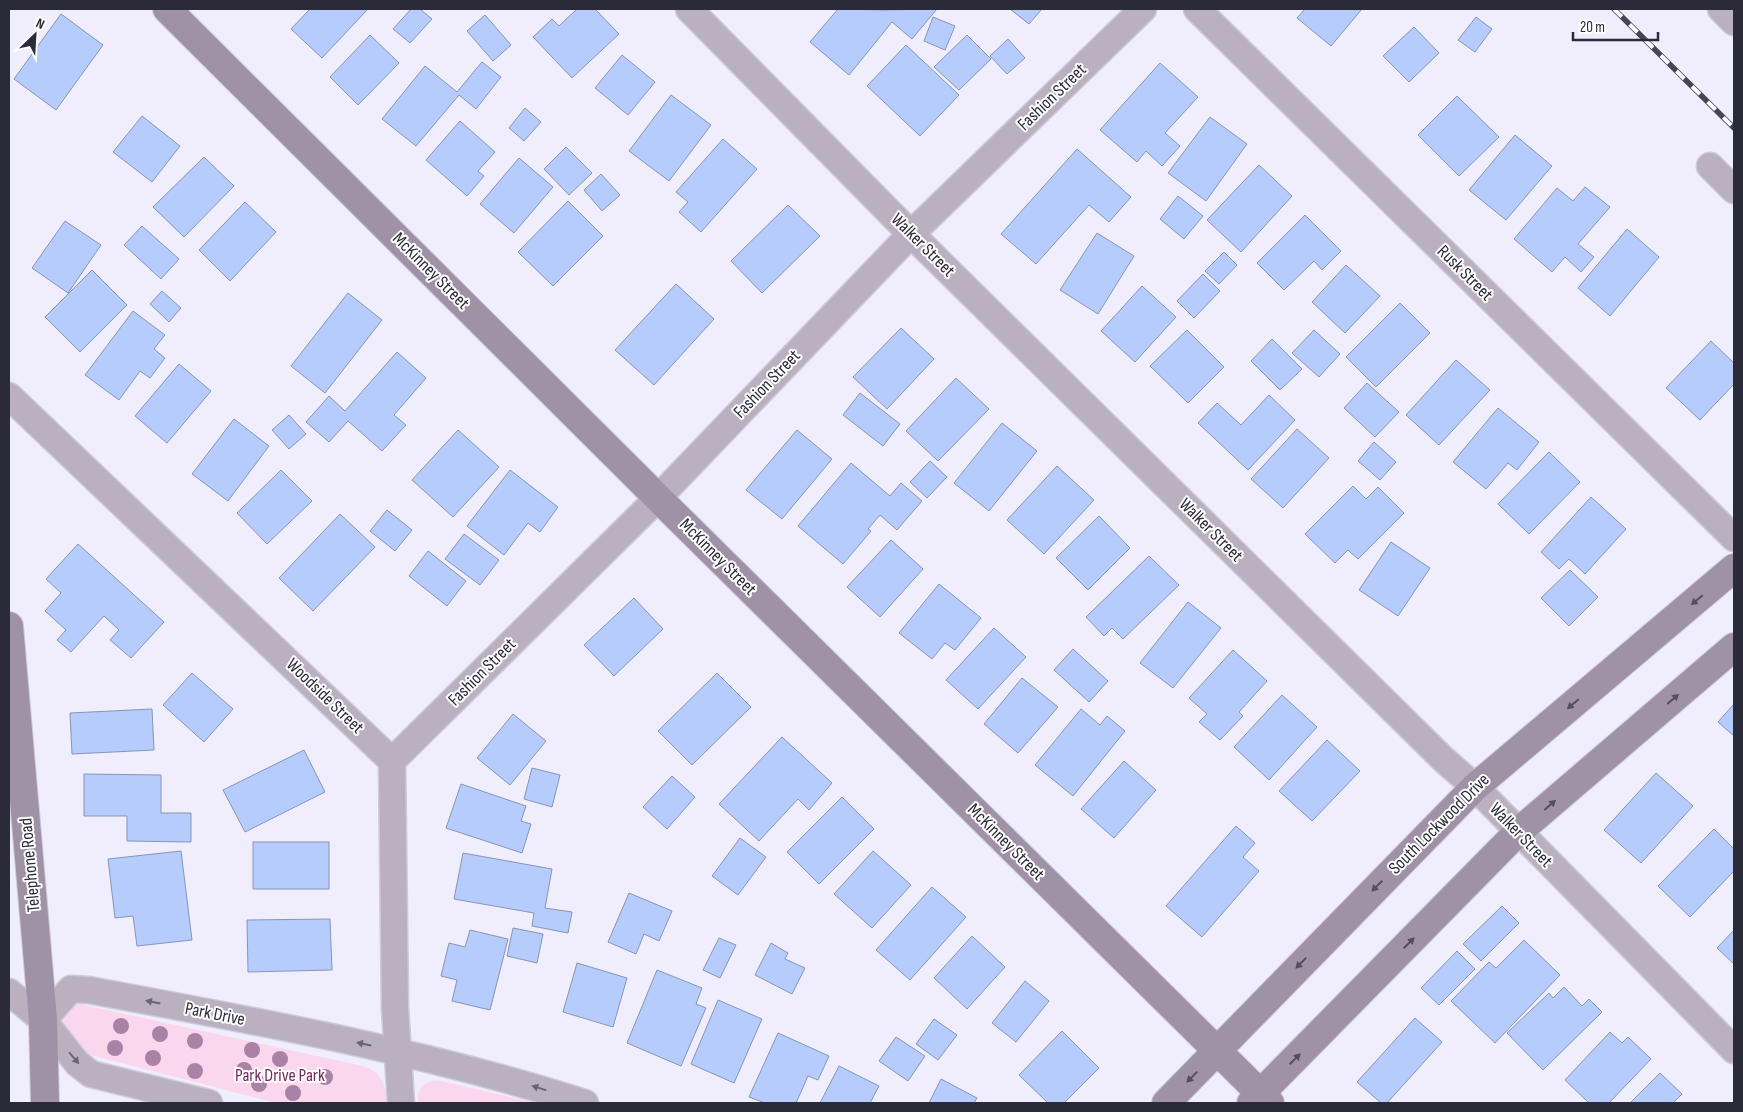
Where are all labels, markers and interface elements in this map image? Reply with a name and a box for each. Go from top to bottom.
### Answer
north arrow [10,10,60,60]
scale bar [1573,10,1658,42]
text: N [33,14,47,33]
text: 20 m [1580,18,1605,37]
street label: Fashion Street [1013,59,1091,135]
street label: Walker Street [887,209,960,282]
street label: McKinney Street [388,228,474,314]
street label: Rusk Street [1433,241,1498,306]
street label: Fashion Street [729,345,805,423]
street label: Walker Street [1175,494,1248,567]
street label: McKinney Street [675,514,761,600]
one-way arrow [1691,594,1704,605]
street label: Fashion Street [444,633,521,710]
street label: Woodside Street [282,654,368,738]
one-way arrow [1667,694,1680,705]
one-way arrow [1566,699,1579,710]
street label: South Lockwood Drive [1384,769,1494,879]
street label: Walker Street [1485,798,1557,872]
street label: McKinney Street [963,799,1049,885]
one-way arrow [1543,799,1555,811]
street label: Telephone Road [15,817,45,913]
one-way arrow [1371,880,1383,892]
one-way arrow [1403,937,1415,949]
one-way arrow [1295,957,1307,969]
one-way arrow [146,998,161,1006]
street label: Park Drive [183,998,247,1030]
one-way arrow [357,1040,372,1048]
one-way arrow [68,1052,80,1064]
one-way arrow [1289,1053,1301,1065]
park label: Park Drive Park [235,1065,325,1086]
one-way arrow [1186,1071,1198,1083]
one-way arrow [531,1084,546,1092]

